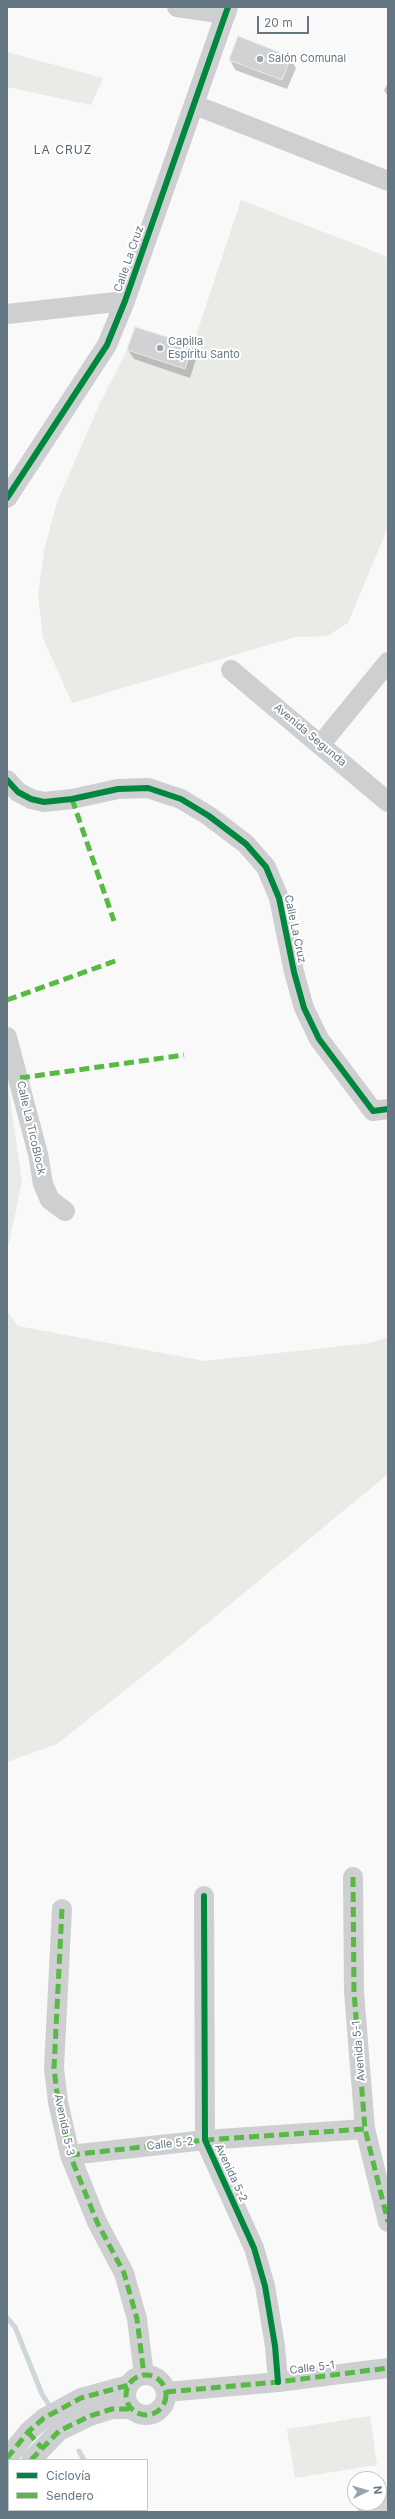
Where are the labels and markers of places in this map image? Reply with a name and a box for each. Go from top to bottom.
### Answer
place label: Salón Comunal [268,52,346,66]
marker: Salón Comunal [255,54,265,64]
place label: Capilla Espíritu Santo [168,335,240,361]
marker: Capilla Espíritu Santo [155,343,165,353]

